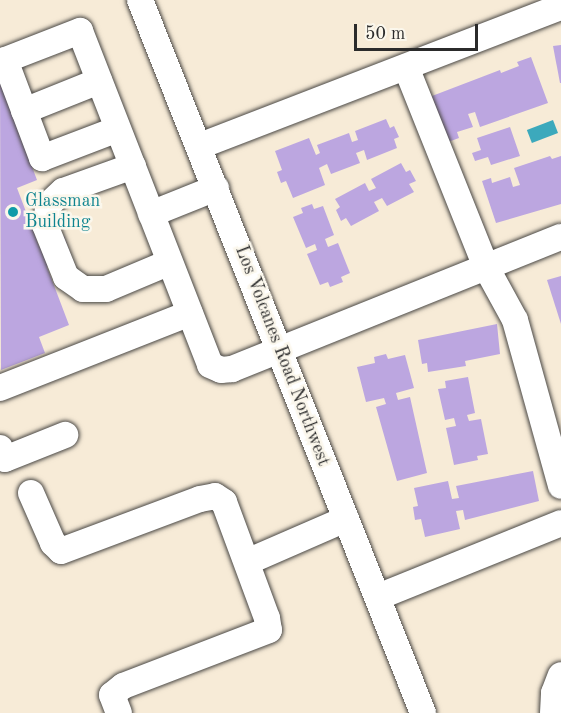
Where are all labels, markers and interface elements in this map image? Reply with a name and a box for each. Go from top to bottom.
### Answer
scale bar [357,12,482,50]
text: 50 m [365,25,405,43]
place label: Glassman Building [25,191,100,234]
marker: Glassman Building [6,205,20,219]
street label: Los Volcanes Road Northwest [230,243,334,469]

